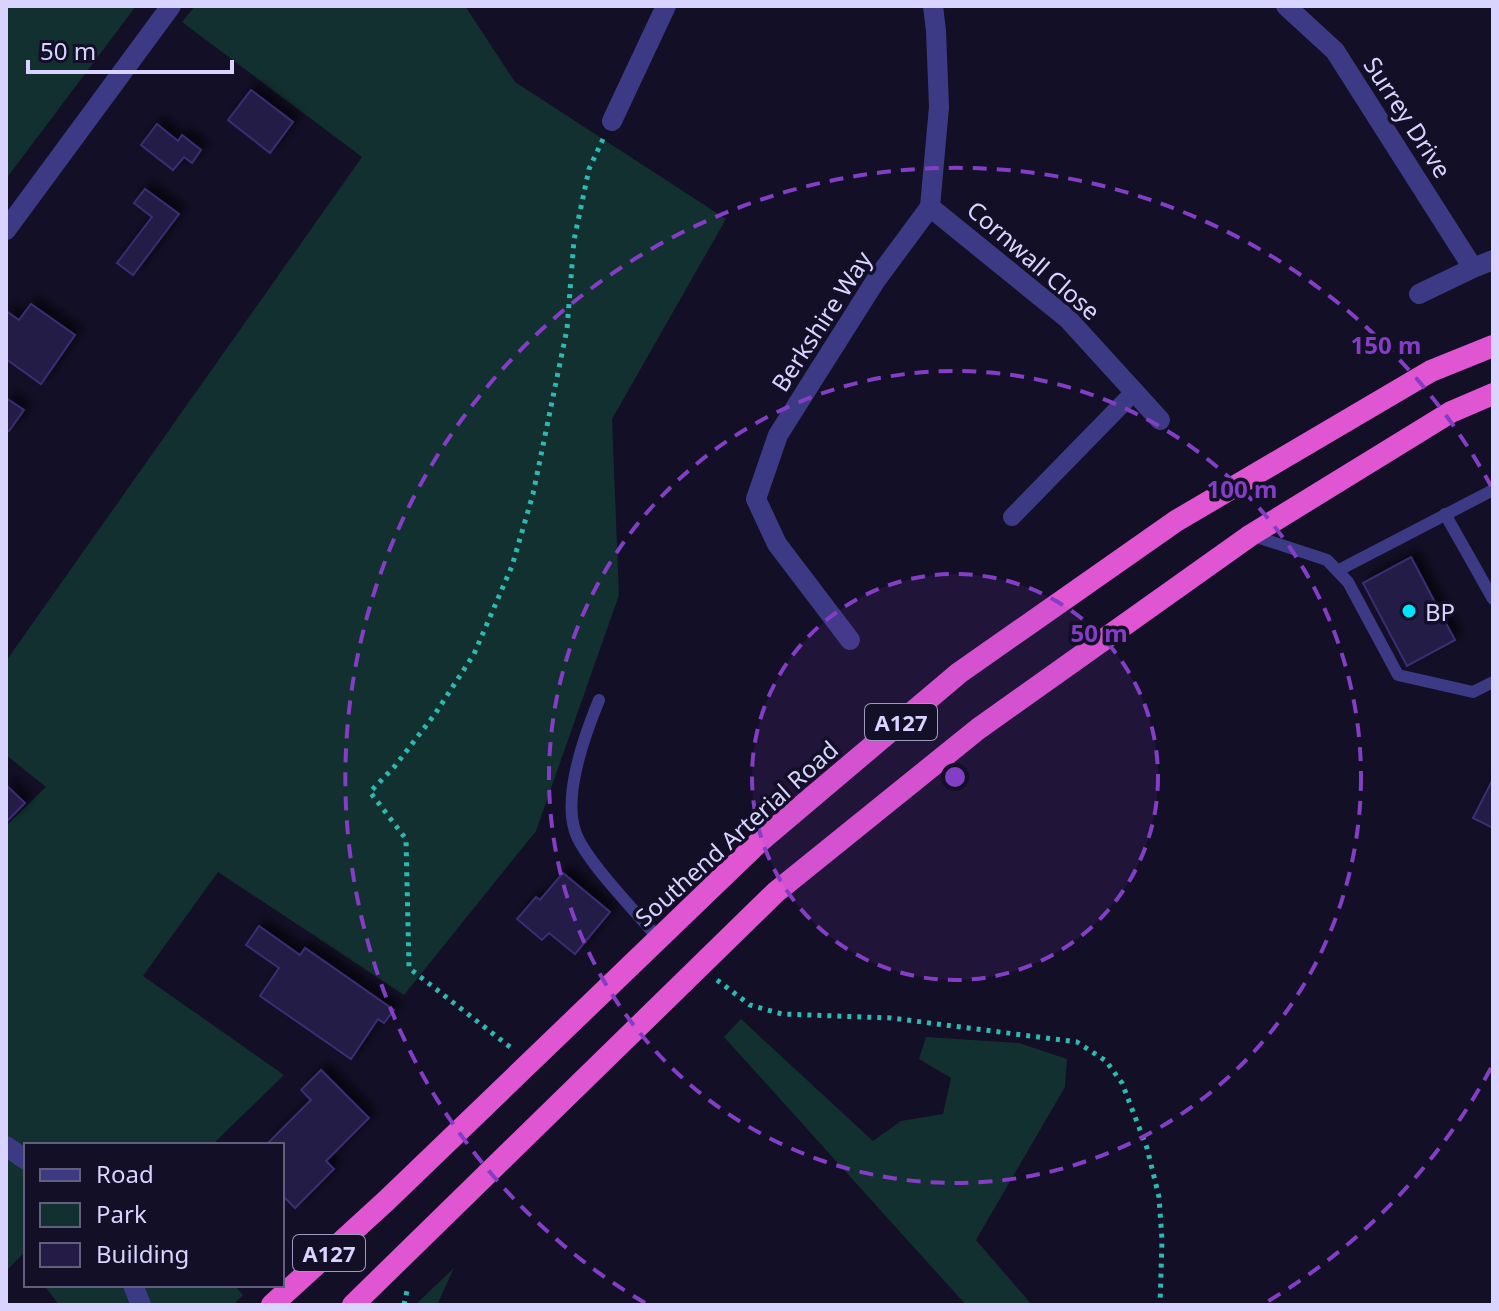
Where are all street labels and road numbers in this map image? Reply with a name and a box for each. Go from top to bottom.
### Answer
street label: Surrey Drive [1357,50,1459,184]
street label: Cornwall Close [960,193,1108,327]
street label: Berkshire Way [763,244,879,398]
road number: A127 [865,704,937,740]
street label: Southend Arterial Road [627,733,845,933]
road number: A127 [293,1235,365,1271]

